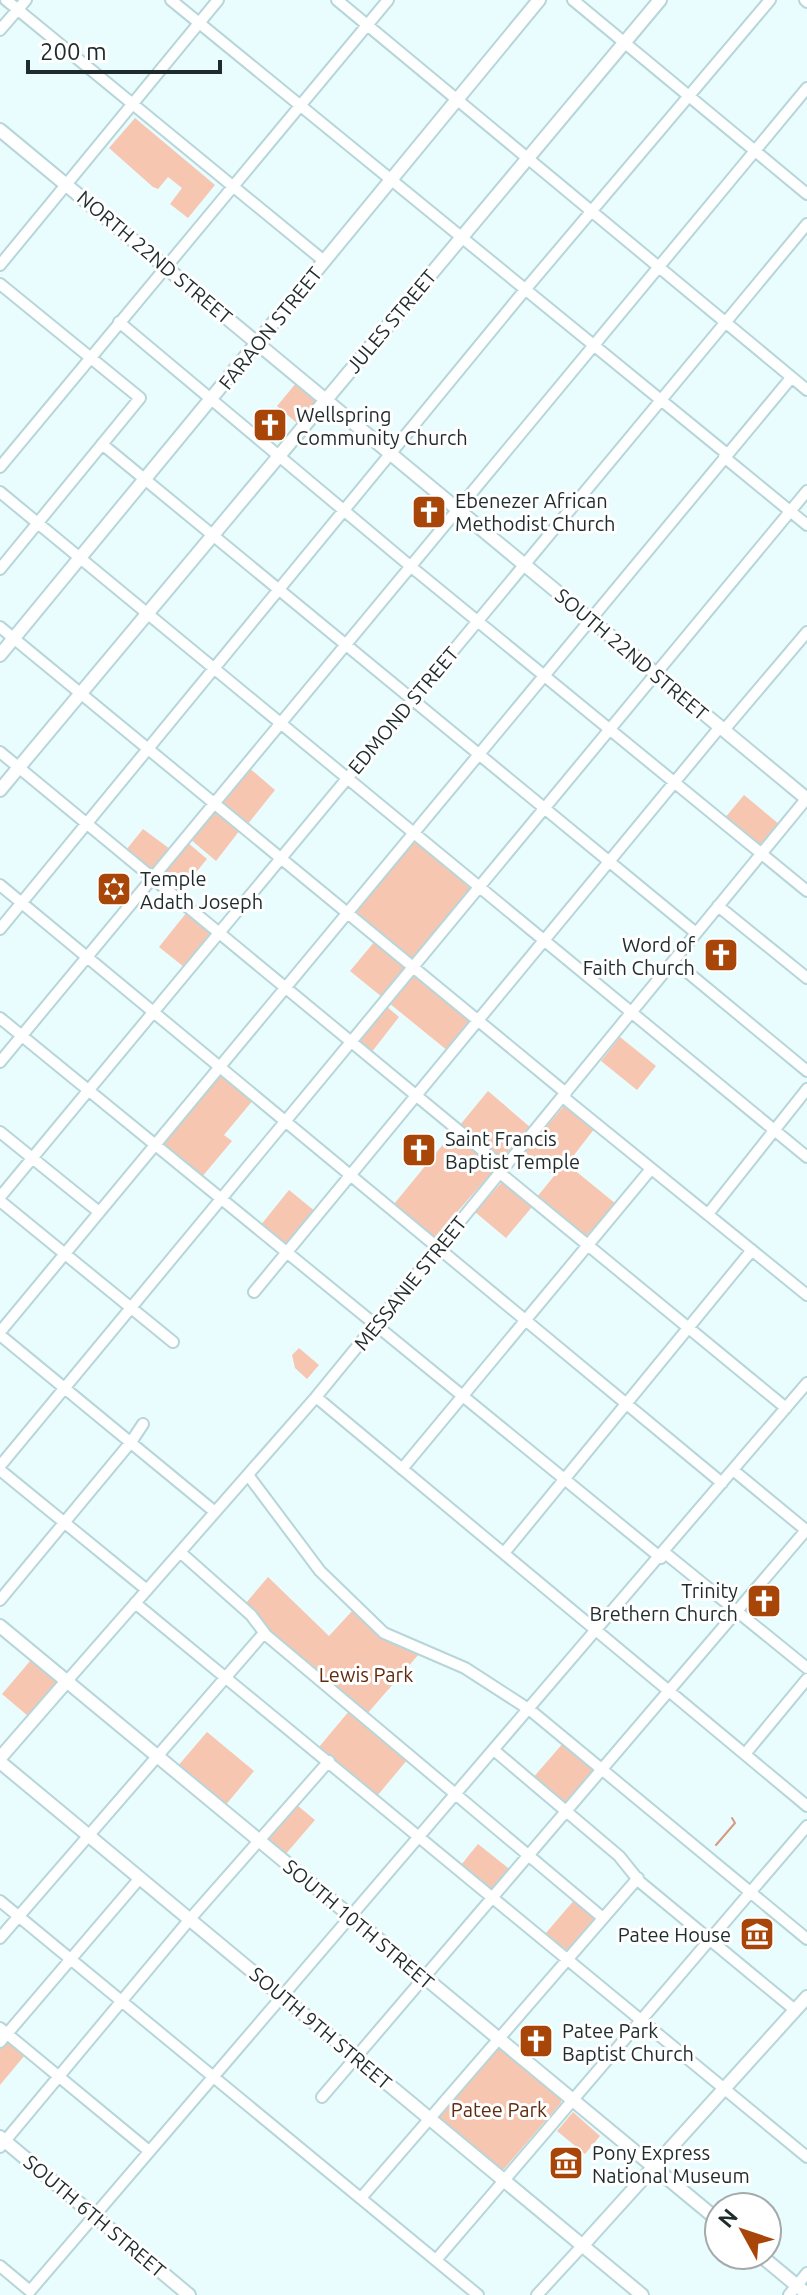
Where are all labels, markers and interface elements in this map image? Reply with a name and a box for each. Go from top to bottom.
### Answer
scale bar [28,24,220,74]
text: 200 m [40,38,107,65]
street label: NORTH 22ND STREET [73,186,237,328]
street label: FARAON STREET [214,262,326,394]
street label: JULES STREET [341,265,441,377]
place label: Wellspring Community Church [296,403,468,449]
church icon: Wellspring Community Church [251,406,289,444]
place label: Ebenezer African Methodist Church [455,489,615,535]
church icon: Ebenezer African Methodist Church [410,493,448,531]
street label: SOUTH 22ND STREET [551,583,713,725]
street label: EDMOND STREET [343,642,463,778]
place label: Temple Adath Joseph [140,867,263,913]
synagogue icon: Temple Adath Joseph [95,870,133,908]
place label: Word of Faith Church [583,933,695,979]
church icon: Word of Faith Church [702,936,740,974]
place label: Saint Francis Baptist Temple [445,1127,580,1173]
church icon: Saint Francis Baptist Temple [400,1131,438,1169]
street label: MESSANIE STREET [349,1212,471,1354]
place label: Trinity Brethern Church [589,1579,738,1625]
church icon: Trinity Brethern Church [745,1582,783,1620]
park label: Lewis Park [319,1663,413,1686]
street label: SOUTH 10TH STREET [279,1854,439,1994]
museum icon: Patee House [738,1915,776,1953]
place label: Patee House [618,1923,731,1946]
street label: SOUTH 9TH STREET [245,1962,397,2094]
place label: Patee Park Baptist Church [562,2019,694,2065]
church icon: Patee Park Baptist Church [517,2022,555,2060]
park label: Patee Park [451,2098,547,2121]
place label: Pony Express National Museum [592,2141,750,2187]
museum icon: Pony Express National Museum [547,2144,585,2182]
street label: SOUTH 6TH STREET [19,2150,171,2282]
north arrow [703,2191,783,2271]
text: N [712,2203,742,2232]

